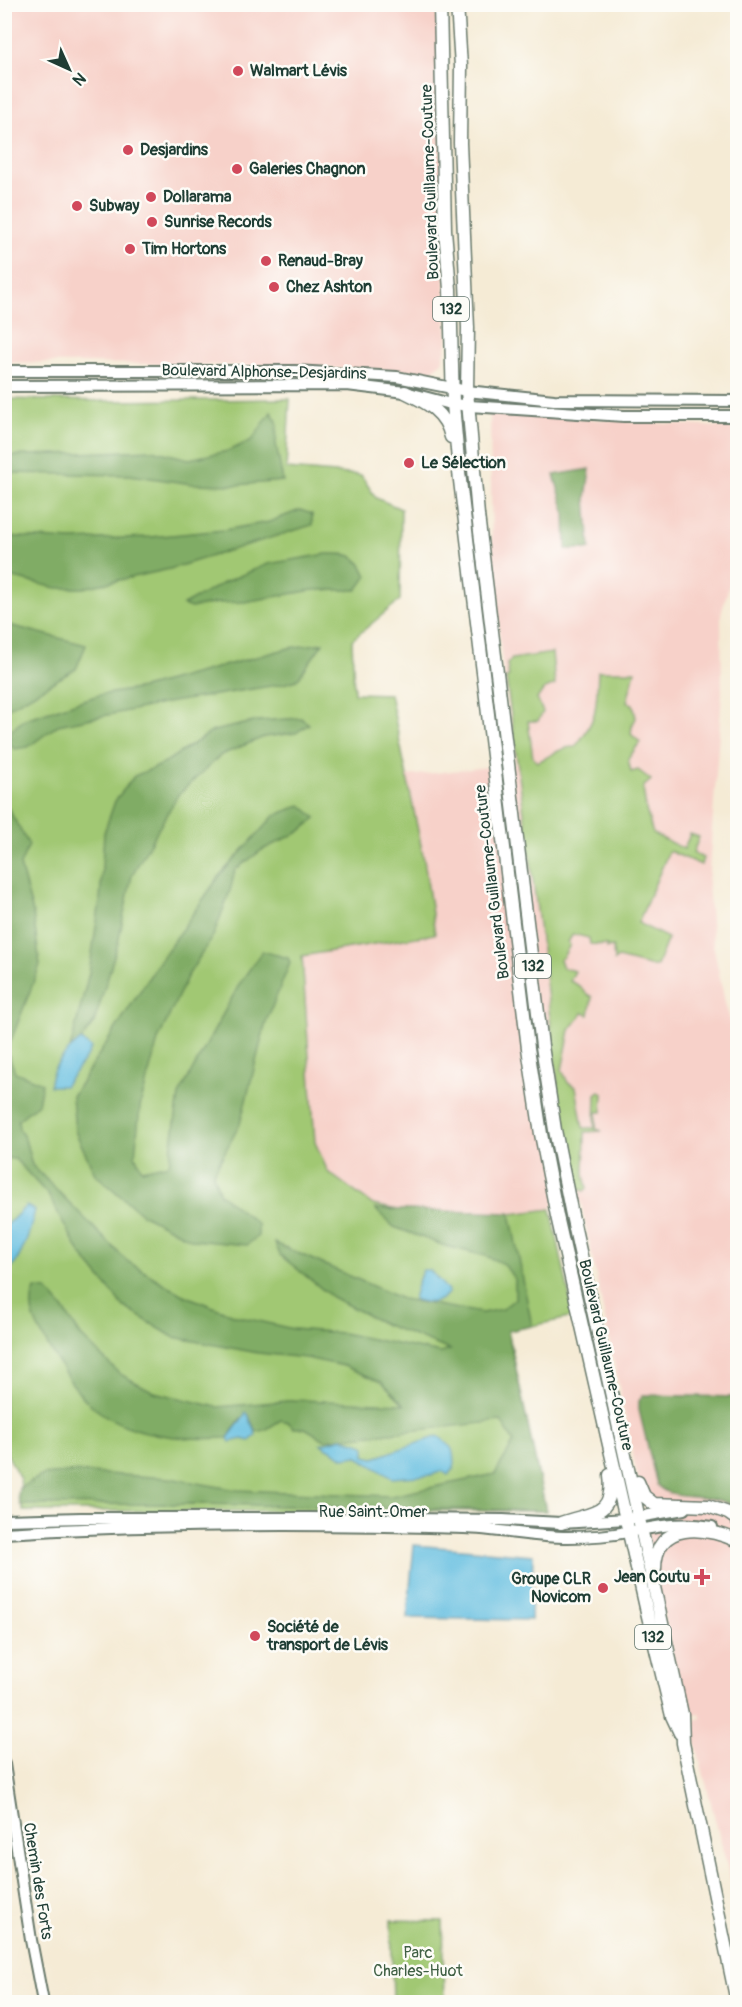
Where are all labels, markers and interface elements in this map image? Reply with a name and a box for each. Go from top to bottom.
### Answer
north arrow [39,39,99,99]
place label: Walmart Lévis [250,61,348,81]
marker: Walmart Lévis [231,64,245,78]
text: N [68,68,90,90]
street label: Boulevard Guillaume-Couture [417,84,443,280]
place label: Desjardins [140,140,209,160]
marker: Desjardins [121,143,135,157]
place label: Galeries Chagnon [249,159,366,179]
marker: Galeries Chagnon [230,162,244,176]
place label: Dollarama [163,187,232,207]
marker: Dollarama [144,190,158,204]
place label: Subway [89,196,139,216]
marker: Subway [70,199,84,213]
place label: Sunrise Records [164,212,273,232]
marker: Sunrise Records [145,215,159,229]
place label: Tim Hortons [141,239,227,259]
marker: Tim Hortons [123,242,137,256]
place label: Renaud-Bray [278,251,363,271]
marker: Renaud-Bray [259,254,273,268]
place label: Chez Ashton [286,277,372,297]
marker: Chez Ashton [267,280,281,294]
road number: 132 [433,297,469,321]
street label: Boulevard Alphonse-Desjardins [161,360,367,384]
place label: Le Sélection [421,453,506,473]
marker: Le Sélection [402,456,416,470]
street label: Boulevard Guillaume-Couture [470,784,514,980]
road number: 132 [515,954,551,978]
street label: Boulevard Guillaume-Couture [574,1257,638,1453]
street label: Rue Saint-Omer [319,1502,427,1522]
place label: Jean Coutu [614,1567,690,1587]
place label: Groupe CLR Novicom [511,1569,592,1607]
marker: Jean Coutu [695,1570,709,1584]
marker: Groupe CLR Novicom [596,1581,610,1595]
place label: Société de transport de Lévis [266,1617,389,1655]
road number: 132 [635,1625,671,1649]
marker: Société de transport de Lévis [248,1629,262,1643]
street label: Chemin des Forts [19,1821,57,1941]
park label: Parc Charles-Huot [373,1943,463,1981]

